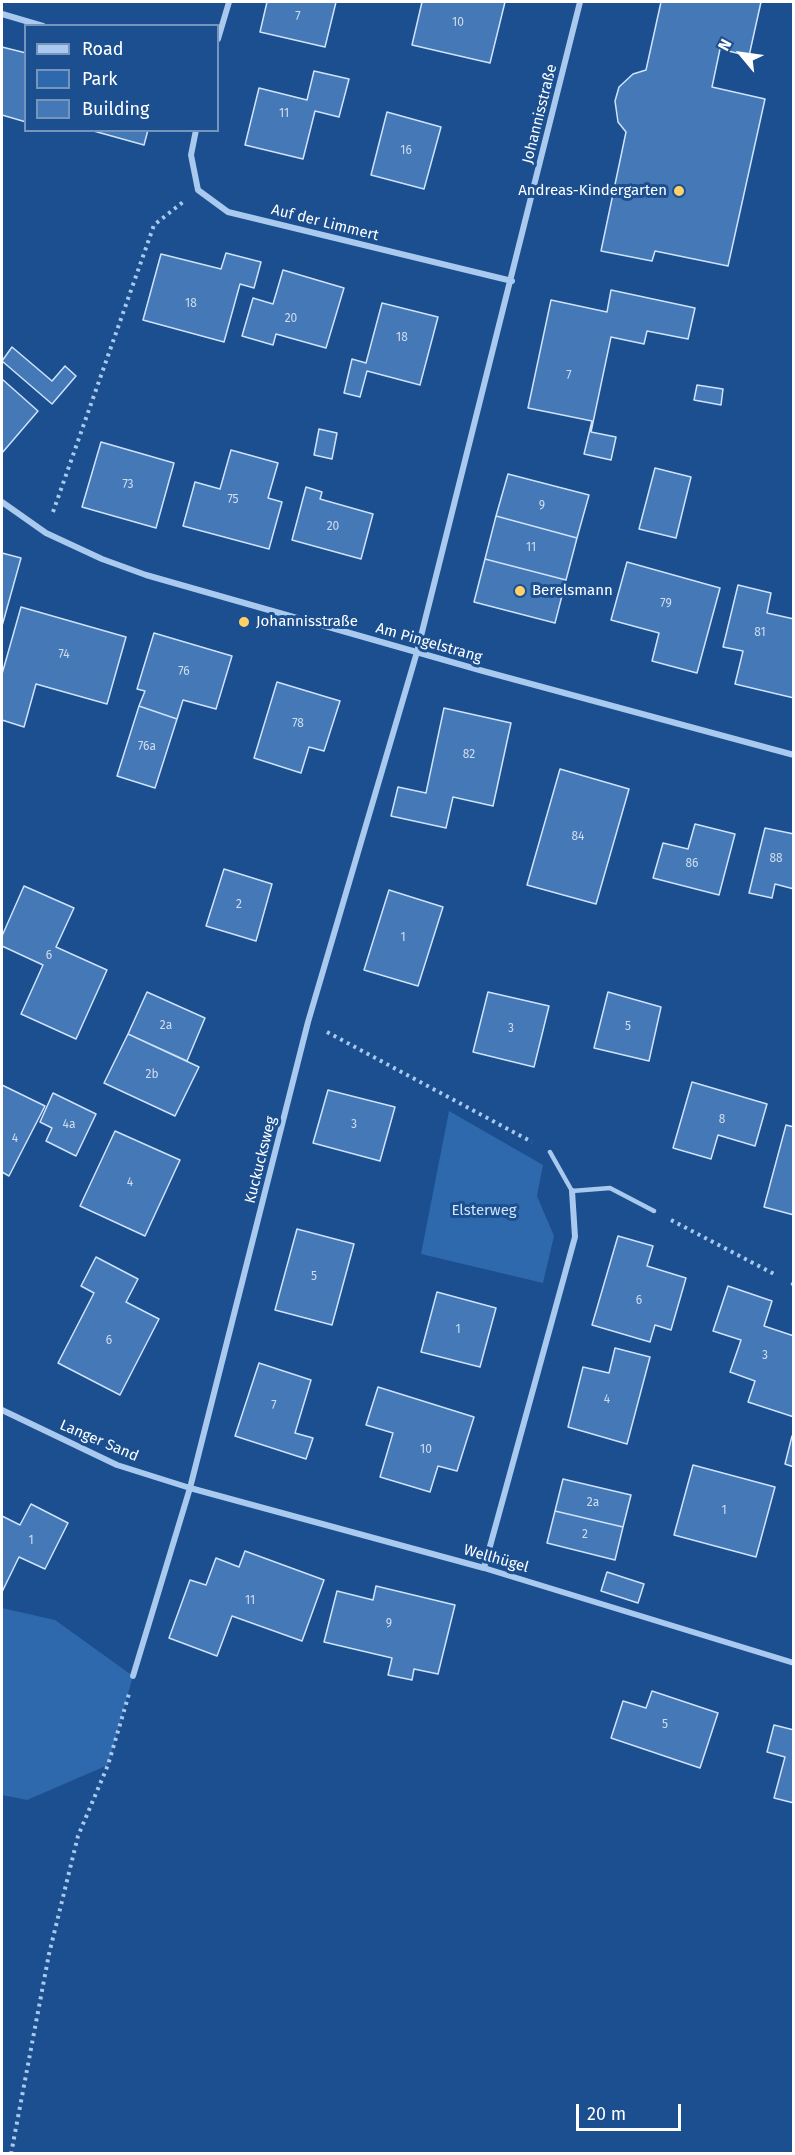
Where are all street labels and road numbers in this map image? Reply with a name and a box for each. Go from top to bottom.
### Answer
street label: Johannisstraße [519,62,561,166]
street label: Auf der Limmert [269,201,381,245]
street label: Am Pingelstrang [374,619,484,667]
street label: Kuckucksweg [241,1114,281,1206]
street label: Langer Sand [57,1416,141,1466]
street label: Wellhügel [461,1541,531,1577]

